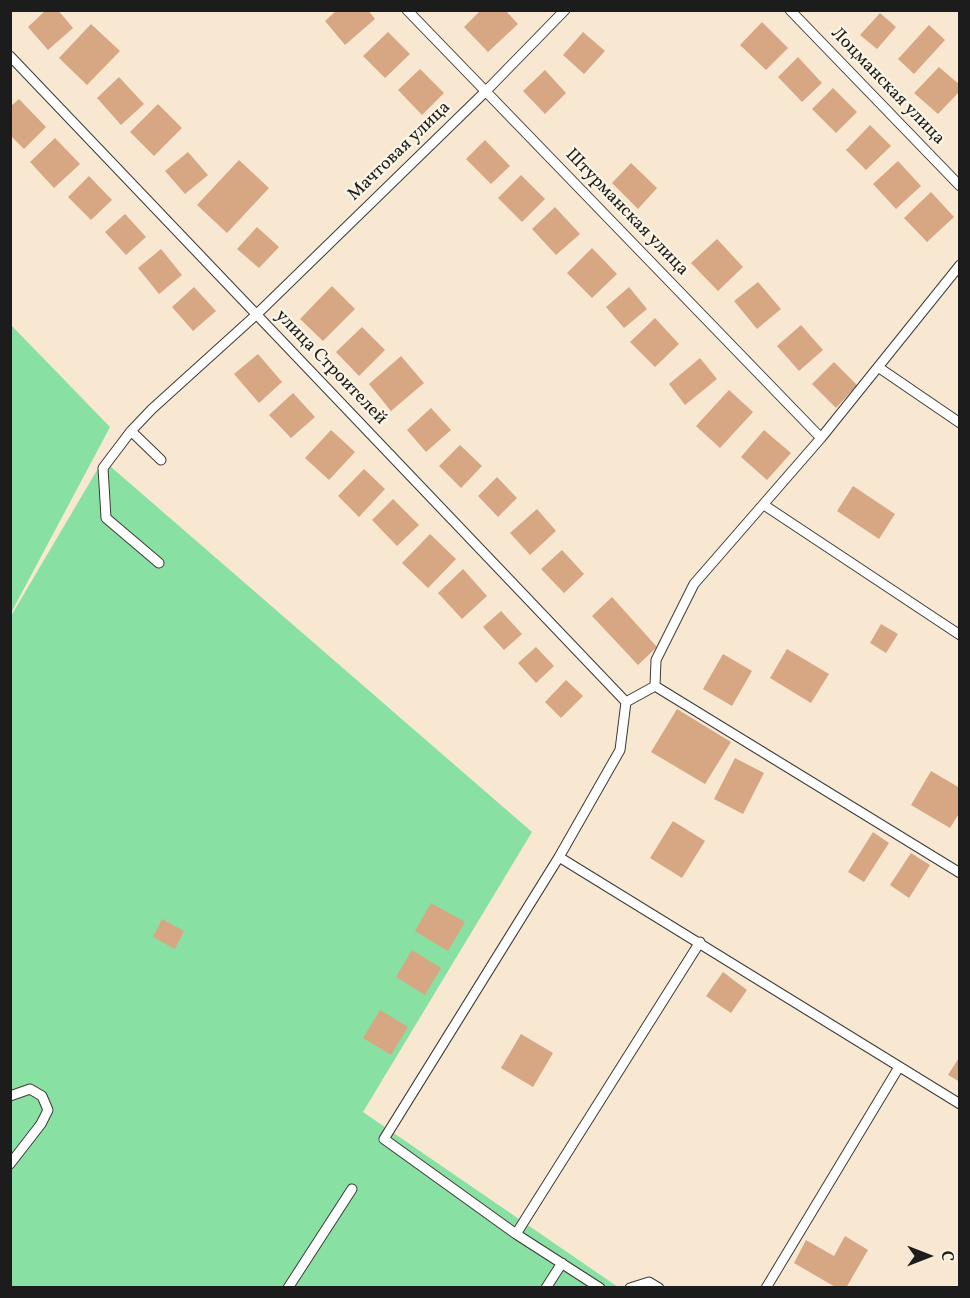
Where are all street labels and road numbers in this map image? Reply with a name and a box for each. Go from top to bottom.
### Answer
street label: Лоцманская улица [825,24,949,150]
street label: Мачтовая улица [344,98,456,206]
street label: Штурманская улица [560,145,692,281]
street label: улица Строителей [270,306,390,430]

